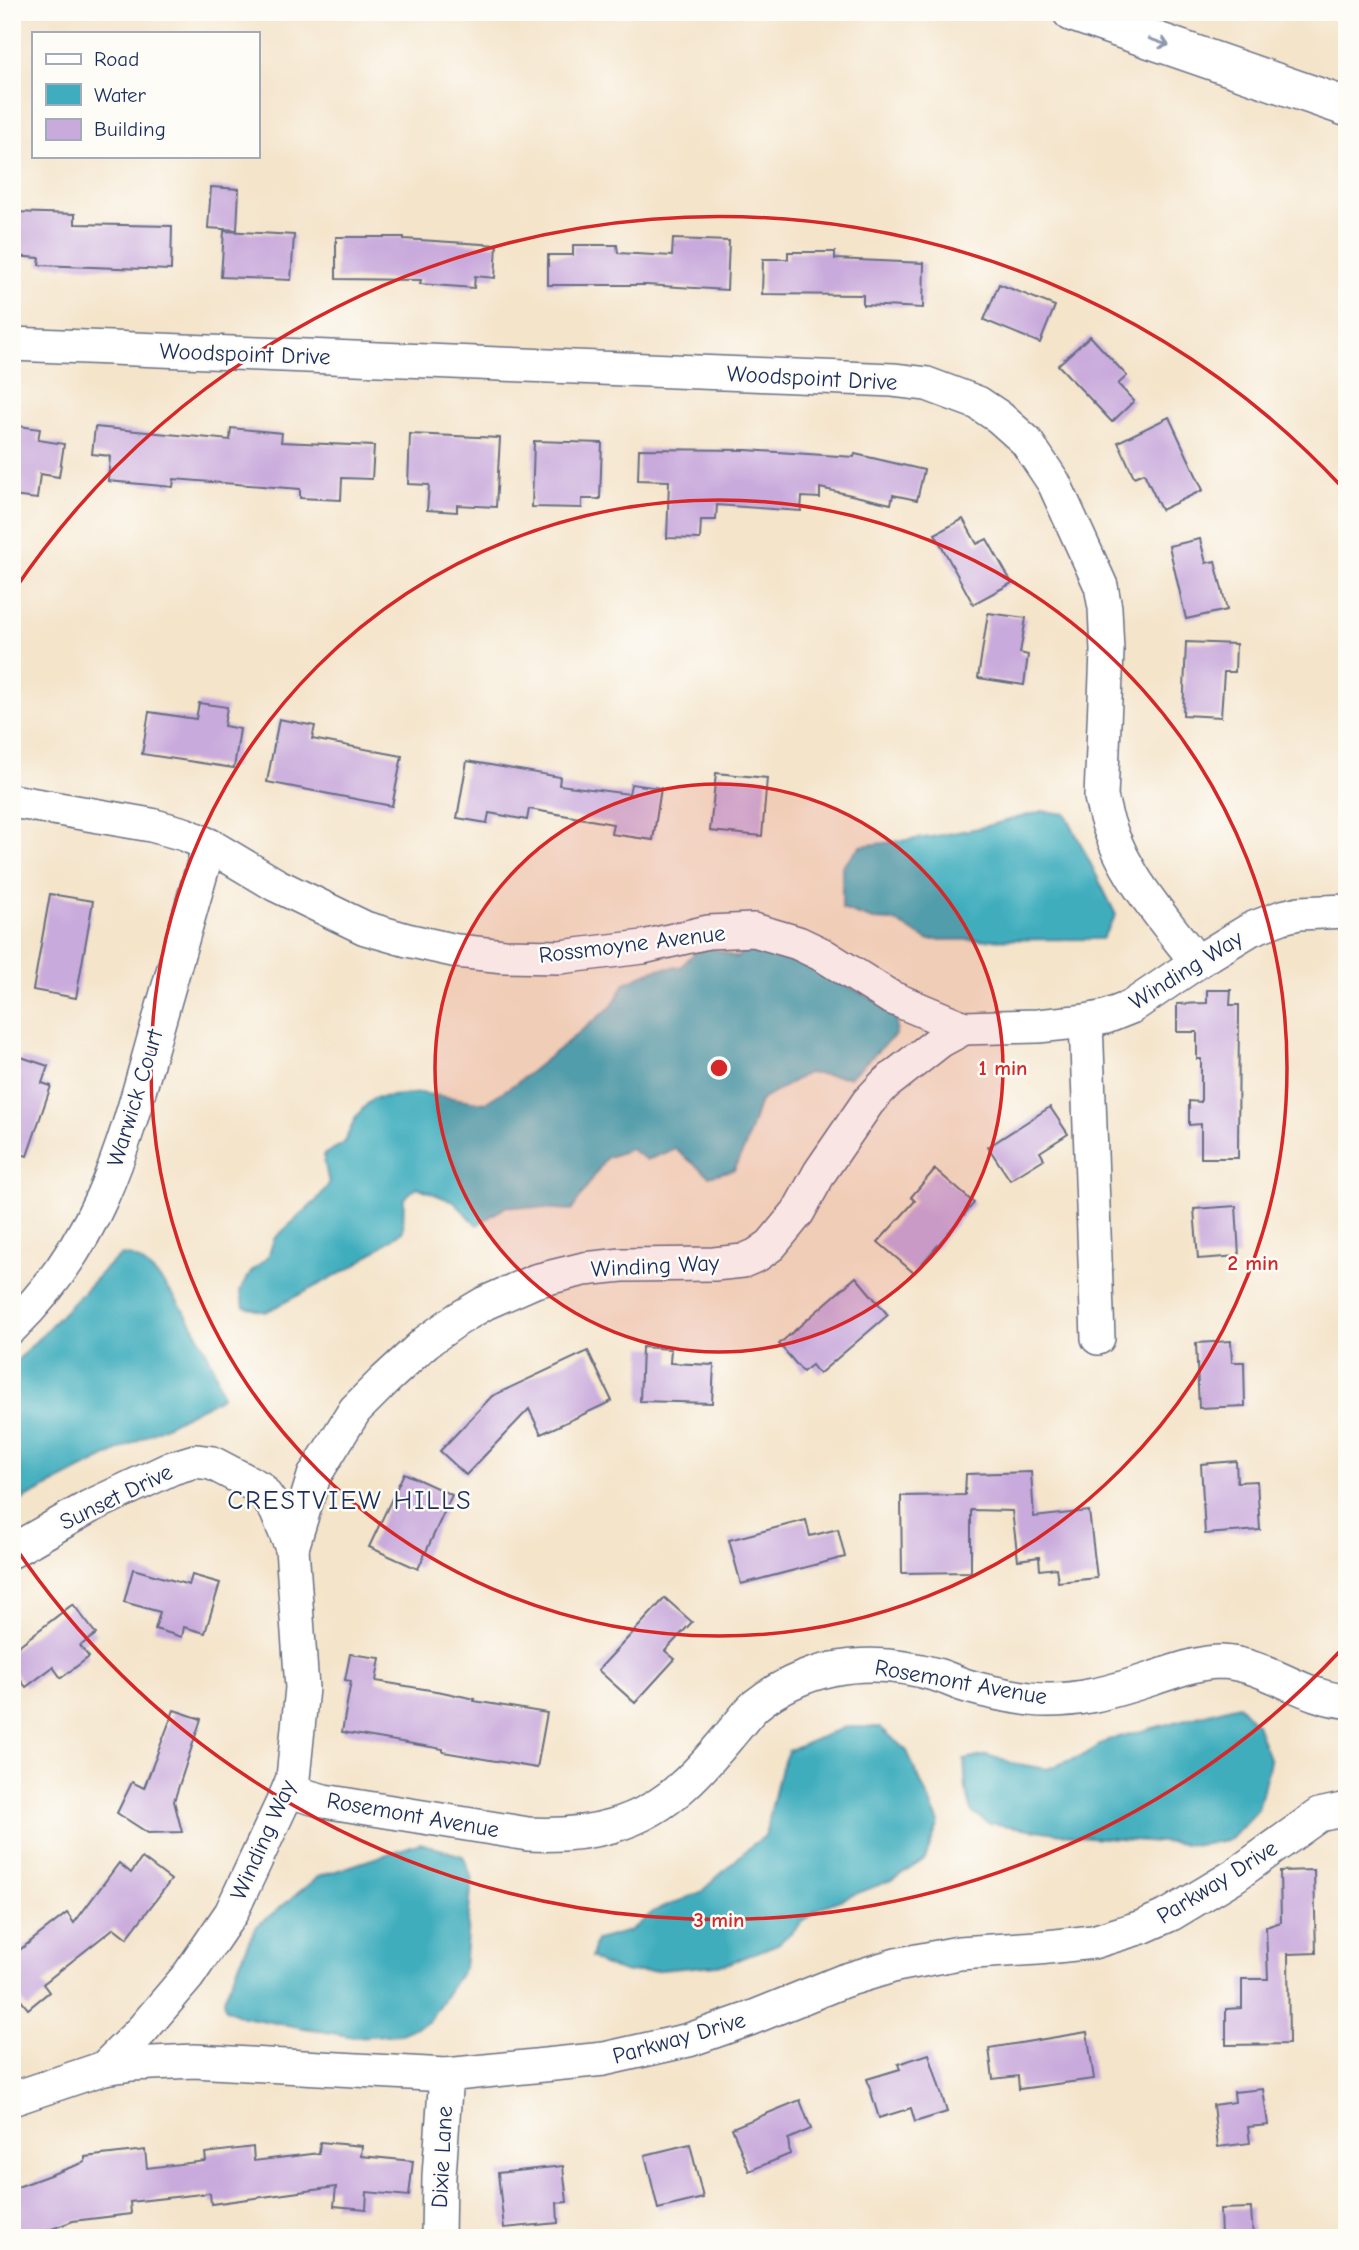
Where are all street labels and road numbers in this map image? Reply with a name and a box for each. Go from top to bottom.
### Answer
street label: Woodspoint Drive [159,338,331,370]
street label: Woodspoint Drive [726,360,898,396]
street label: Rossmoyne Avenue [537,919,727,969]
street label: Winding Way [1124,924,1248,1015]
street label: Warwick Court [101,1025,169,1170]
street label: Winding Way [590,1249,721,1283]
street label: Sunset Drive [55,1458,177,1536]
street label: Rosemont Avenue [873,1654,1049,1710]
street label: Winding Way [225,1775,302,1904]
street label: Rosemont Avenue [325,1787,501,1843]
street label: Parkway Drive [1152,1834,1282,1930]
street label: Parkway Drive [610,2006,748,2070]
street label: Dixie Lane [426,2105,458,2209]

